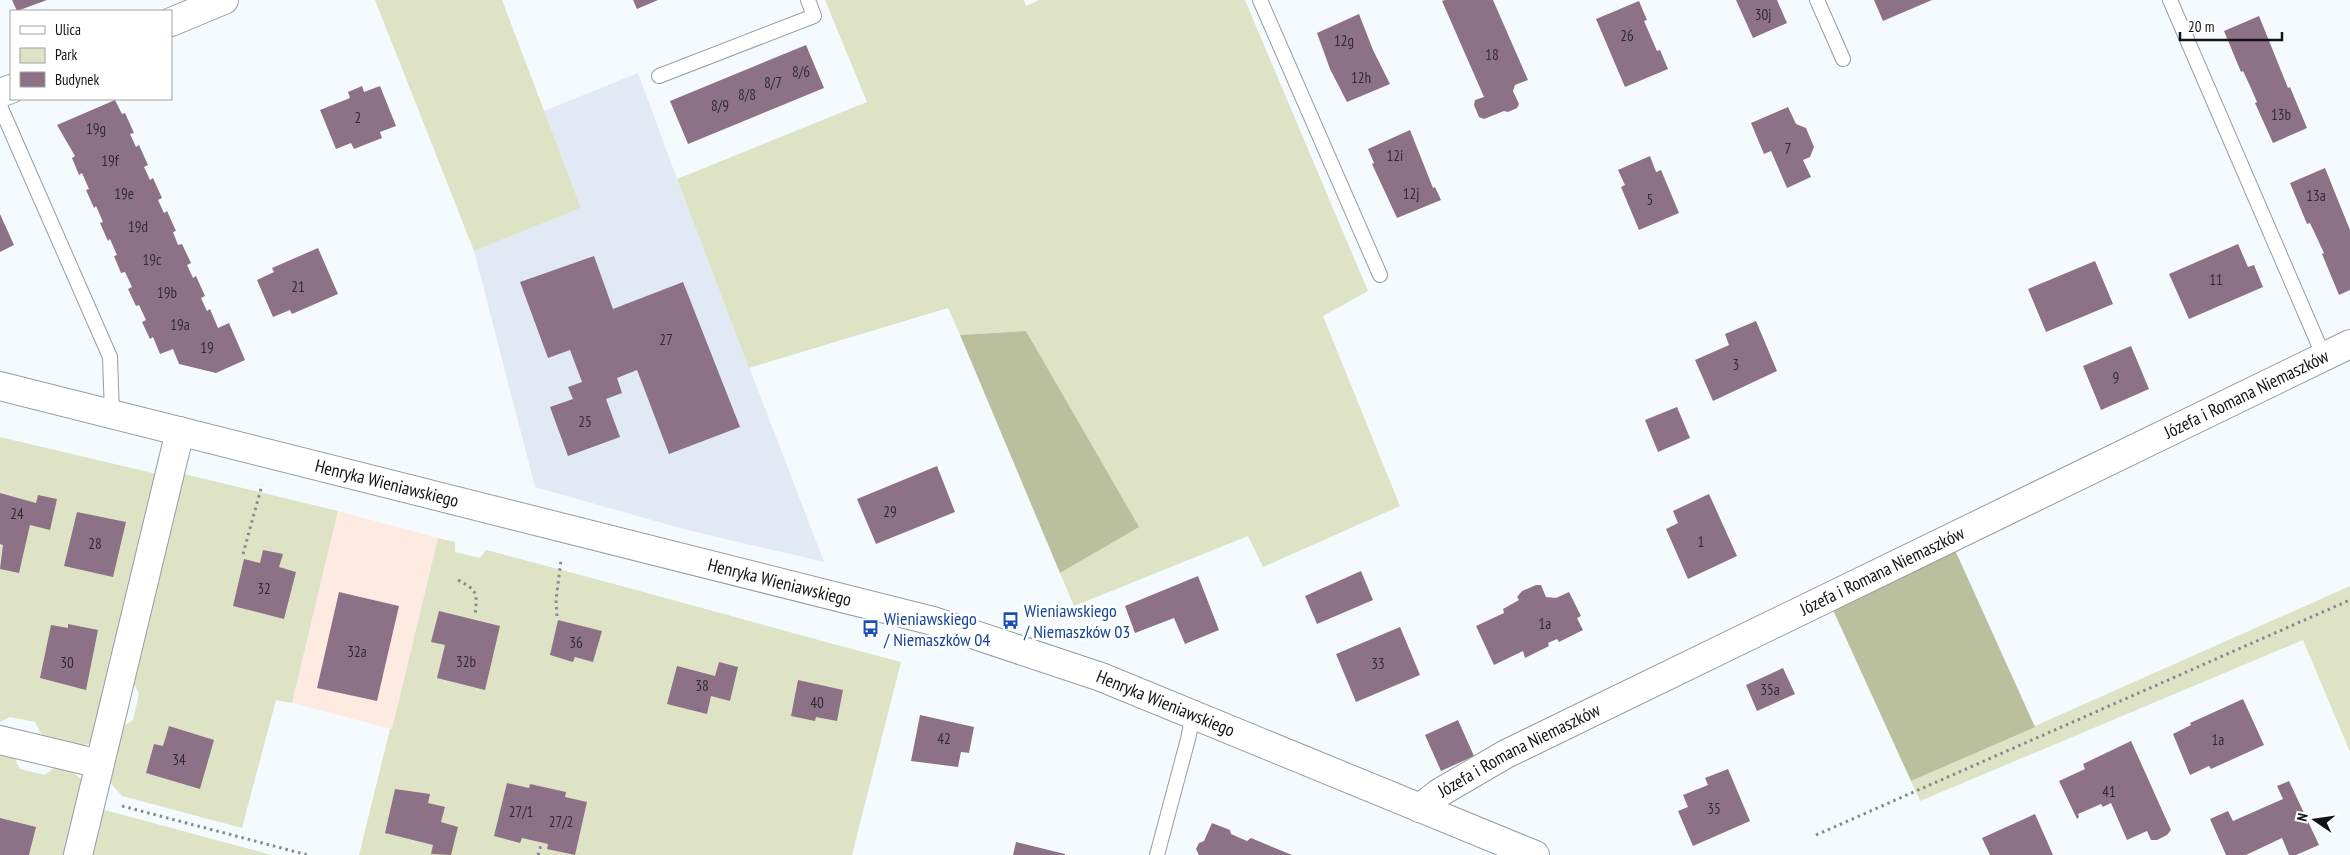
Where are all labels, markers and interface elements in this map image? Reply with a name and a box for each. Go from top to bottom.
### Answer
house number: 30j [1755,5,1771,24]
legend [10,10,172,100]
scale bar [2180,10,2282,42]
text: 20 m [2188,17,2214,36]
text: Ulica [55,20,81,39]
house number: 26 [1620,26,1634,45]
house number: 12g [1334,31,1354,50]
text: Park [55,45,77,64]
house number: 18 [1485,45,1499,64]
house number: 8/6 [792,62,810,81]
house number: 12h [1351,68,1371,87]
text: Budynek [55,70,99,89]
house number: 8/7 [764,73,782,92]
house number: 8/8 [738,85,756,104]
house number: 8/9 [711,96,729,115]
house number: 13b [2271,105,2291,124]
house number: 2 [355,108,361,127]
house number: 19g [86,119,106,138]
house number: 7 [1785,139,1791,158]
house number: 12i [1387,146,1403,165]
house number: 19f [101,151,120,170]
house number: 19e [114,184,134,203]
house number: 12j [1403,184,1419,203]
house number: 13a [2306,186,2326,205]
house number: 5 [1647,190,1653,209]
house number: 19d [128,217,148,236]
house number: 19c [143,250,162,269]
house number: 11 [2209,270,2223,289]
house number: 21 [291,277,305,296]
house number: 19b [157,283,177,302]
house number: 19a [170,315,190,334]
house number: 27 [659,330,673,349]
house number: 19 [200,338,214,357]
street label: Józefa i Romana Niemaszków [2159,344,2333,444]
house number: 3 [1733,355,1739,374]
house number: 9 [2113,368,2119,387]
house number: 25 [578,412,592,431]
street label: Henryka Wieniawskiego [313,454,462,512]
house number: 29 [883,502,897,521]
house number: 24 [10,504,24,523]
street label: Józefa i Romana Niemaszków [1795,521,1968,621]
house number: 1 [1698,532,1704,551]
house number: 28 [88,534,102,553]
street label: Henryka Wieniawskiego [706,553,854,611]
house number: 32 [257,579,271,598]
place label: Wieniawskiego / Niemaszków 03 [1023,599,1130,643]
place label: Wieniawskiego / Niemaszków 04 [883,607,990,651]
bus stop icon: Wieniawskiego / Niemaszków 03 [1000,611,1020,631]
house number: 1a [1539,614,1551,633]
bus stop icon: Wieniawskiego / Niemaszków 04 [860,619,880,639]
house number: 36 [569,633,583,652]
house number: 32a [347,642,367,661]
house number: 32b [456,652,476,671]
house number: 30 [60,653,74,672]
house number: 33 [1371,654,1385,673]
street label: Henryka Wieniawskiego [1093,664,1238,742]
house number: 38 [695,676,709,695]
house number: 35a [1760,680,1780,699]
house number: 40 [810,693,824,712]
street label: Józefa i Romana Niemaszków [1433,698,1604,803]
house number: 42 [937,729,951,748]
house number: 1a [2212,730,2224,749]
house number: 34 [172,750,186,769]
house number: 41 [2102,782,2116,801]
north arrow [2290,795,2340,845]
house number: 35 [1707,799,1721,818]
house number: 27/1 [509,802,533,821]
text: N [2293,811,2312,823]
house number: 27/2 [549,812,573,831]

